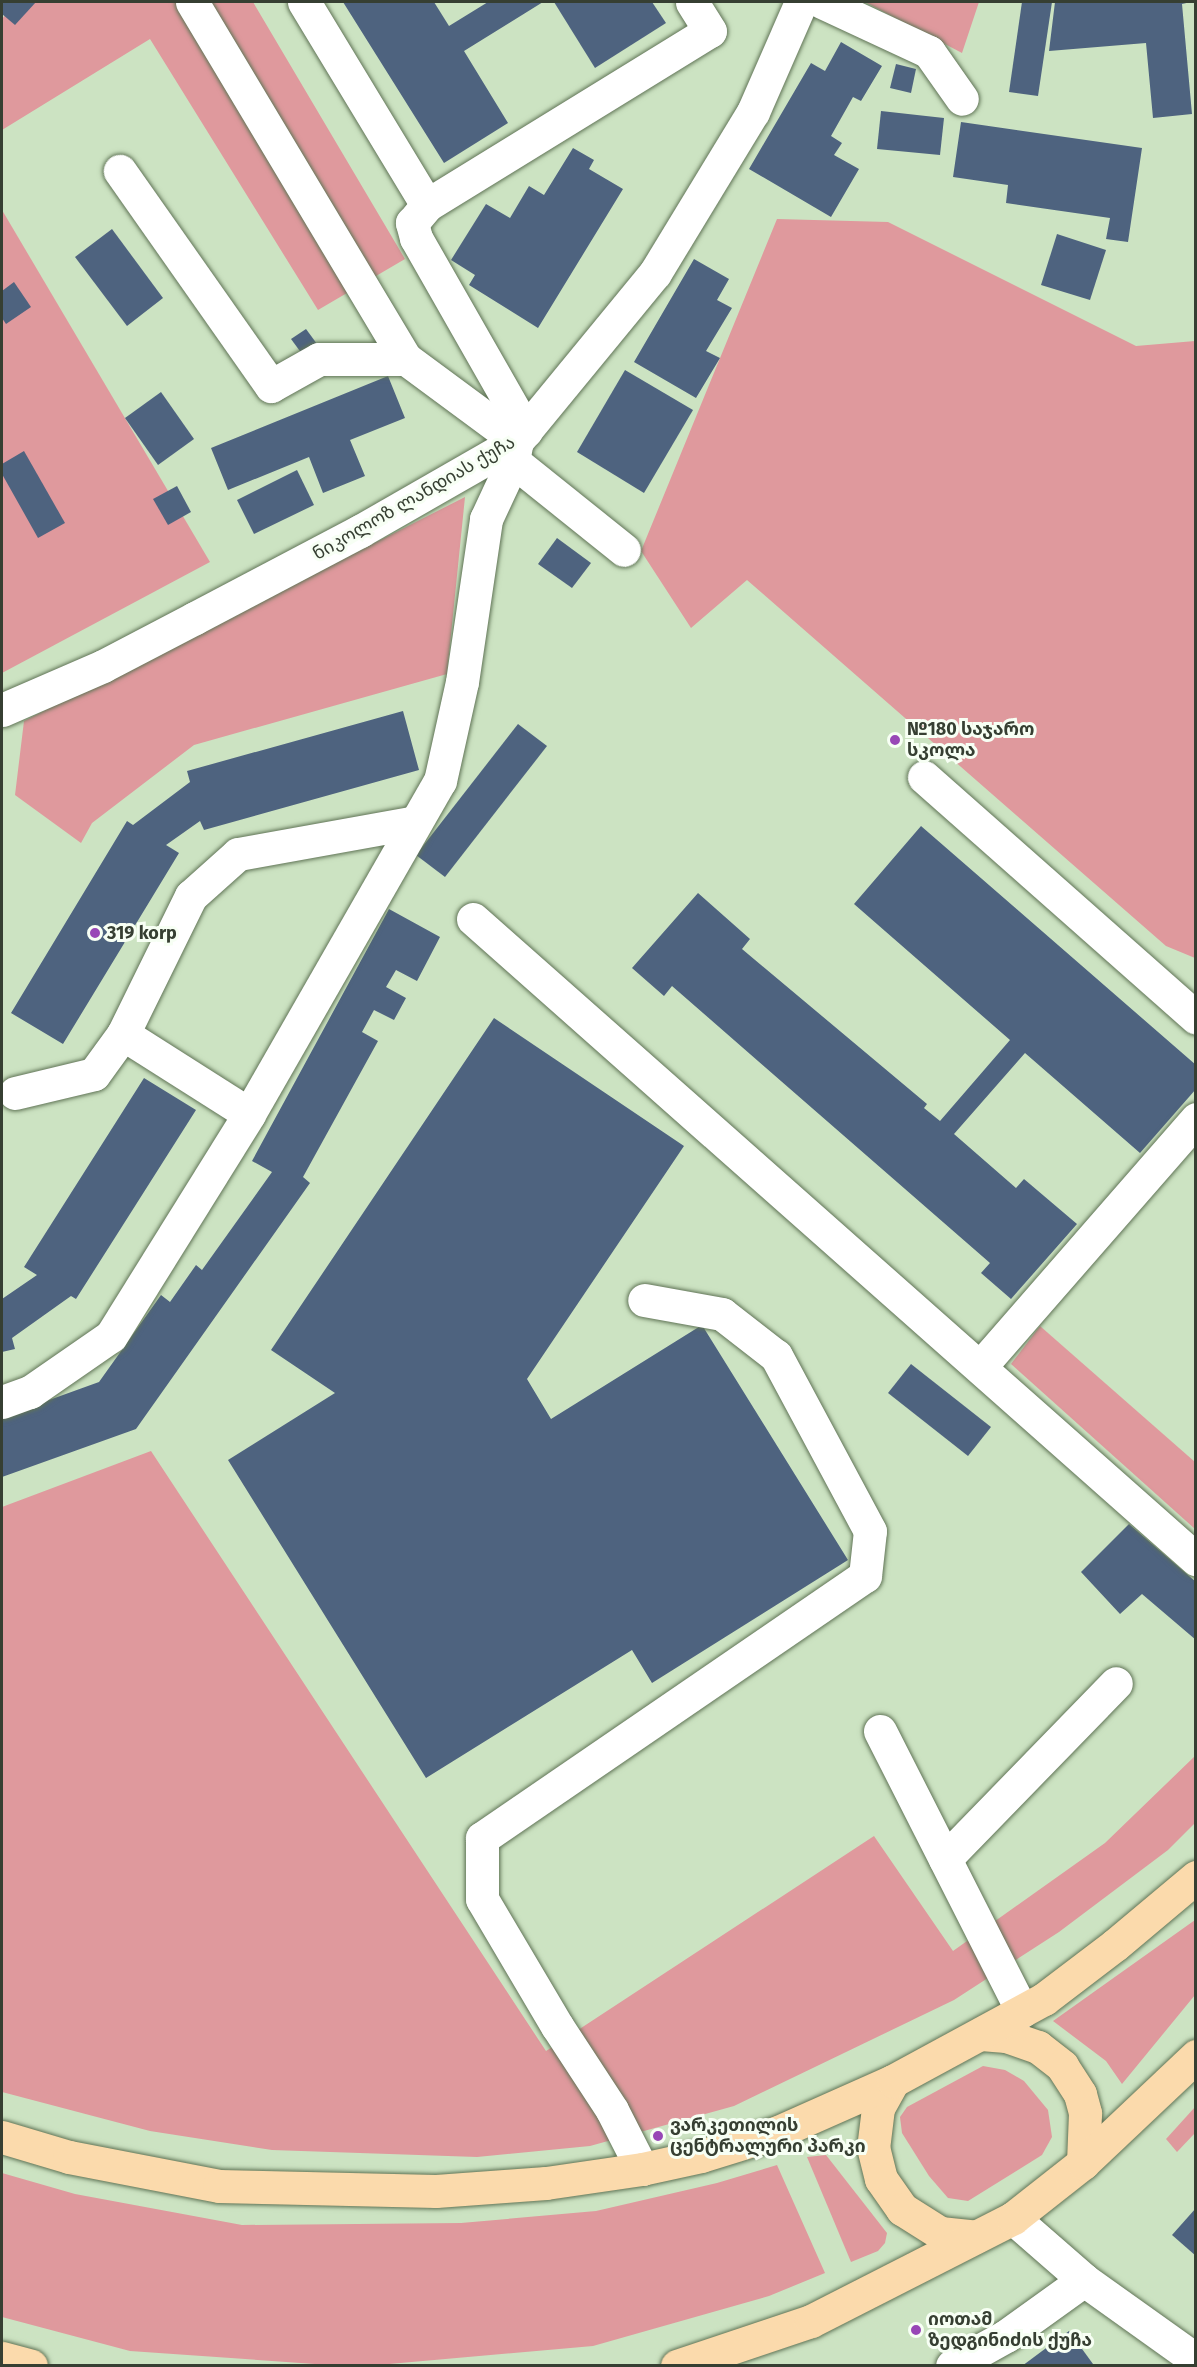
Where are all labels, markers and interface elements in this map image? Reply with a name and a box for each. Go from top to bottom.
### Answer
street label: ნიკოლოზ ლანდიას ქუჩა [309,431,519,565]
place label: №180 საჯარო სკოლა [907,719,1034,762]
marker: №180 საჯარო სკოლა [888,733,902,747]
place label: 319 korp [107,922,177,944]
marker: 319 korp [88,926,102,940]
place label: ვარკეთილის ცენტრალური პარკი [670,2115,866,2158]
marker: ვარკეთილის ცენტრალური პარკი [651,2129,665,2143]
place label: იოთამ ზედგინიძის ქუჩა [928,2309,1092,2352]
marker: იოთამ ზედგინიძის ქუჩა [909,2323,923,2337]

